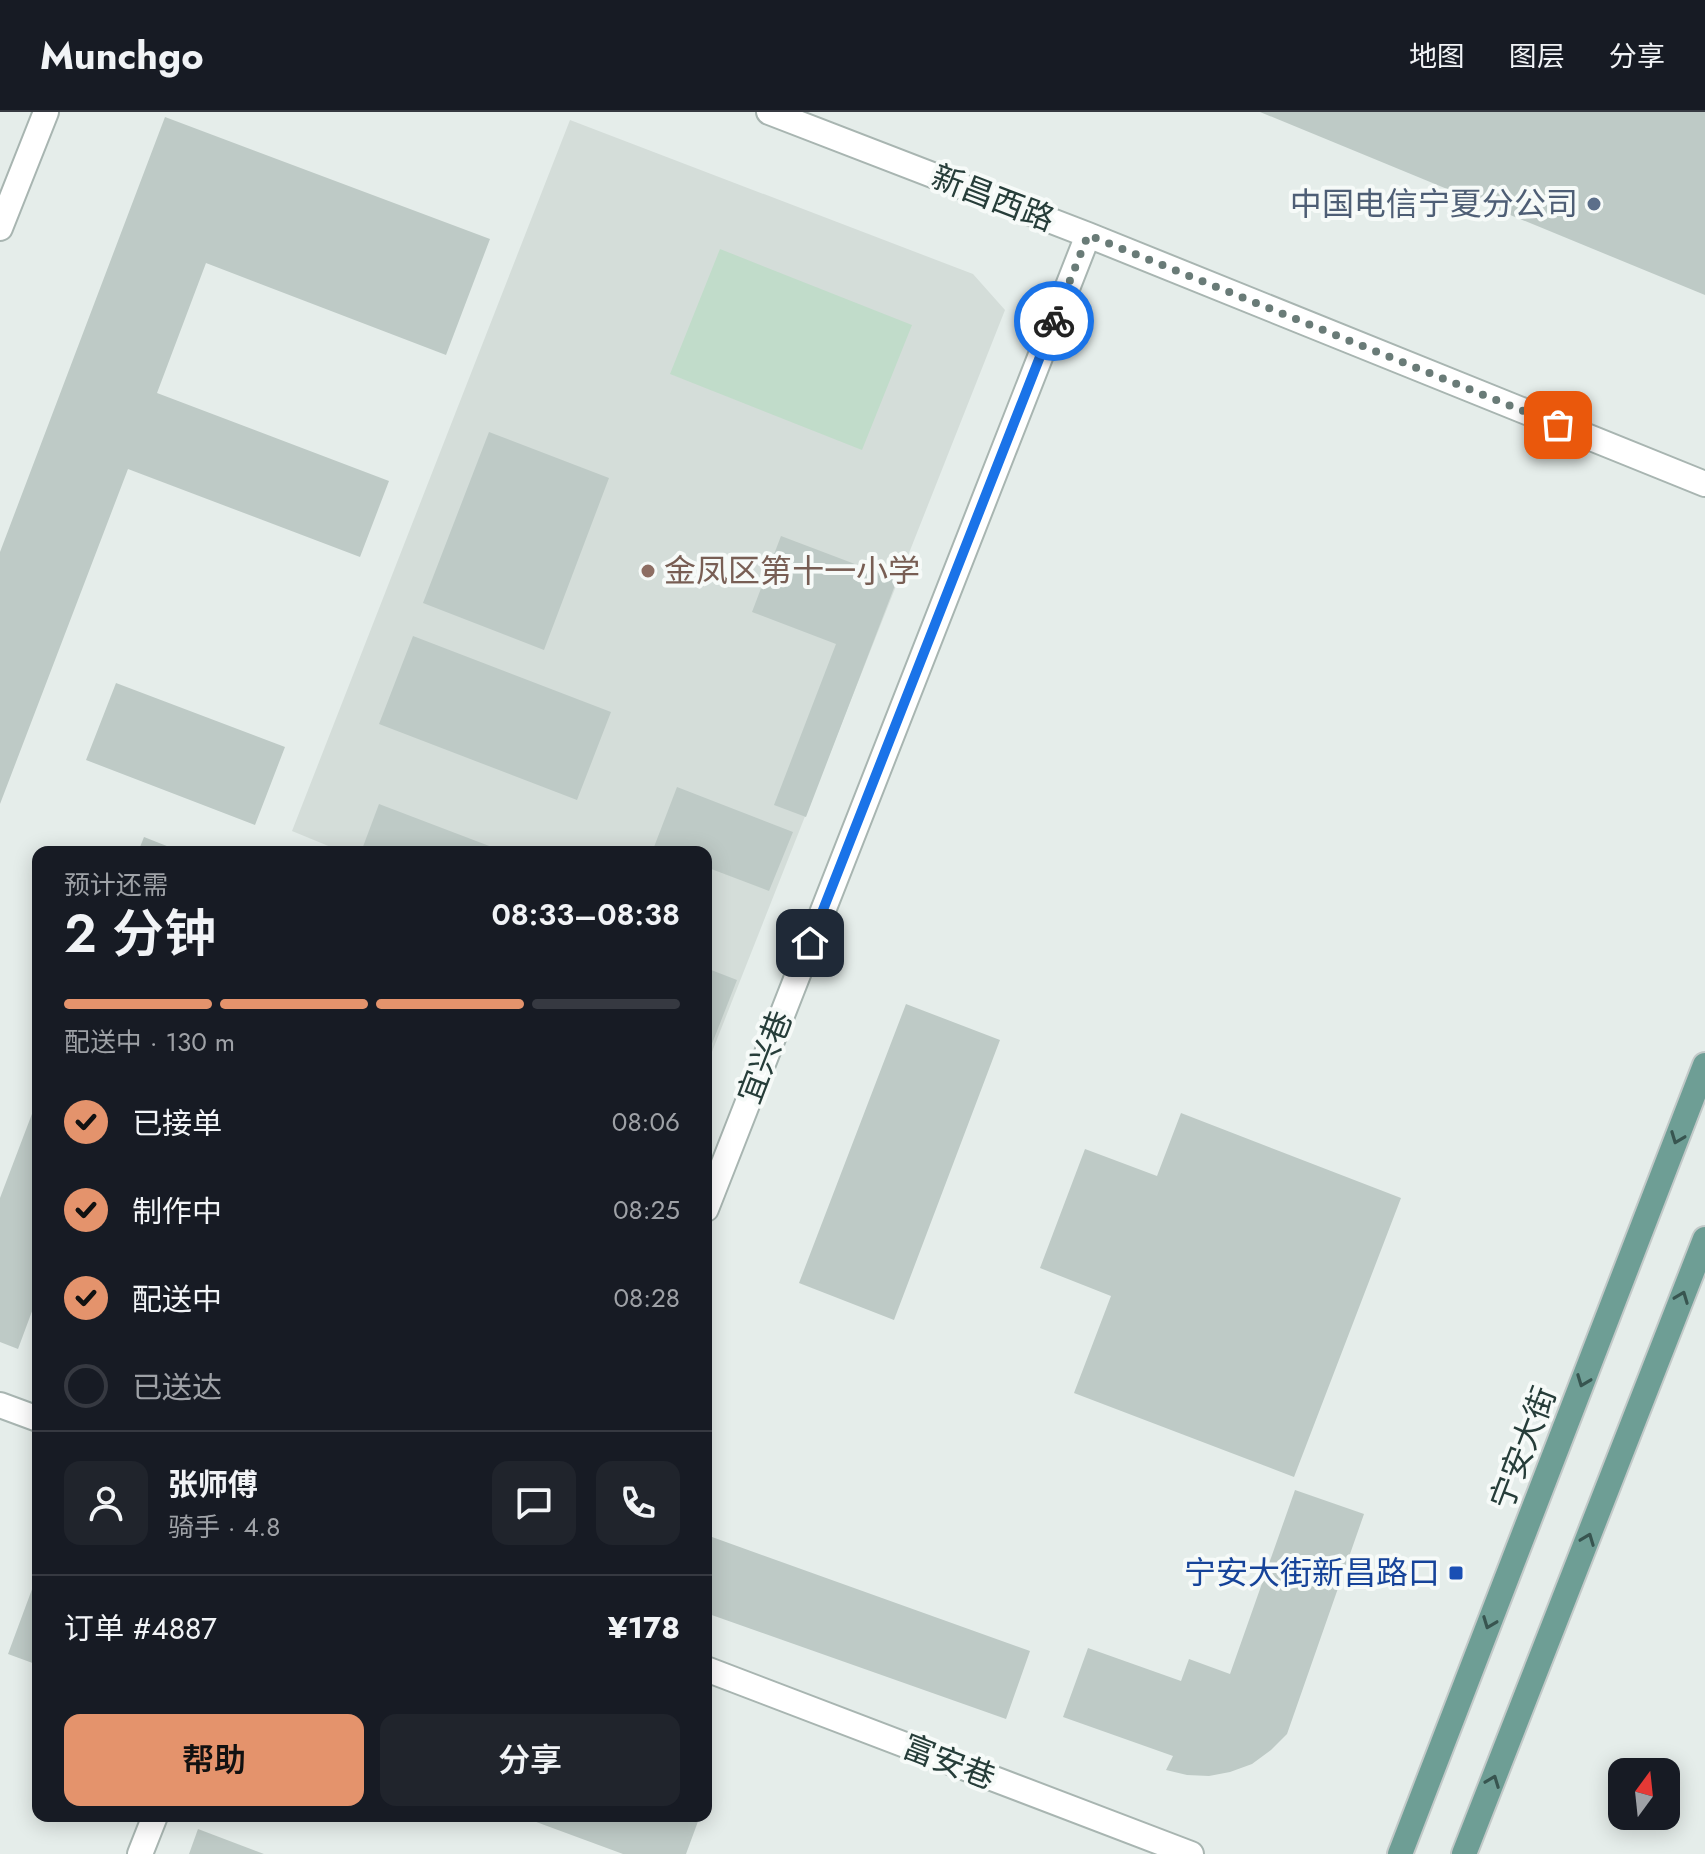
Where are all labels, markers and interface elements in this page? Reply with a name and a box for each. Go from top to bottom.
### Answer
text: Munchgo [40,28,204,83]
text: 地图 [1409,36,1465,77]
text: 图层 [1509,36,1565,77]
text: 分享 [1609,36,1665,77]
street label: 新昌西路 [925,154,1061,242]
place label: 中国电信宁夏分公司 [1290,181,1578,227]
marker: 中国电信宁夏分公司 [1585,195,1603,213]
courier [1014,281,1094,361]
icon: bike [1032,299,1076,343]
pin [1524,391,1592,459]
icon: bag [1536,403,1580,447]
place label: 金凤区第十一小学 [664,548,920,594]
marker: 金凤区第十一小学 [639,562,657,580]
text: 预计还需 [64,866,168,904]
text: 08:33–08:38 [492,893,680,936]
text: 2 分钟 [64,896,216,972]
pin [776,909,844,977]
icon: home [788,921,832,965]
street label: 宜兴巷 [726,1004,804,1110]
text: 配送中 · 130 m [64,1023,235,1061]
icon: check [64,1100,108,1144]
text: 已接单 [132,1102,222,1145]
text: 08:06 [612,1103,680,1141]
one-way arrow [1670,1130,1687,1144]
icon: check [64,1188,108,1232]
text: 制作中 [132,1190,222,1233]
text: 08:25 [613,1191,680,1229]
icon: check [64,1276,108,1320]
text: 配送中 [132,1278,222,1321]
text: 08:28 [613,1279,680,1317]
one-way arrow [1672,1291,1689,1305]
text: 已送达 [132,1366,222,1409]
one-way arrow [1576,1373,1593,1387]
street label: 宁安大街 [1479,1380,1567,1516]
button: person [64,1461,148,1545]
button: chat [492,1461,576,1545]
button: phone [596,1461,680,1545]
text: 张师傅 [168,1463,258,1506]
text: 骑手 · 4.8 [168,1508,281,1546]
one-way arrow [1578,1533,1594,1547]
place label: 宁安大街新昌路口 [1184,1550,1440,1596]
marker: 宁安大街新昌路口 [1447,1564,1465,1582]
text: ¥178 [608,1606,680,1649]
text: 订单 #4887 [64,1607,217,1650]
one-way arrow [1483,1615,1499,1629]
button: 帮助 [64,1714,364,1806]
button: 分享 [380,1714,680,1806]
street label: 富安巷 [896,1723,1002,1801]
north arrow [1608,1758,1680,1830]
map controls [1608,1758,1680,1830]
one-way arrow [1483,1775,1500,1789]

